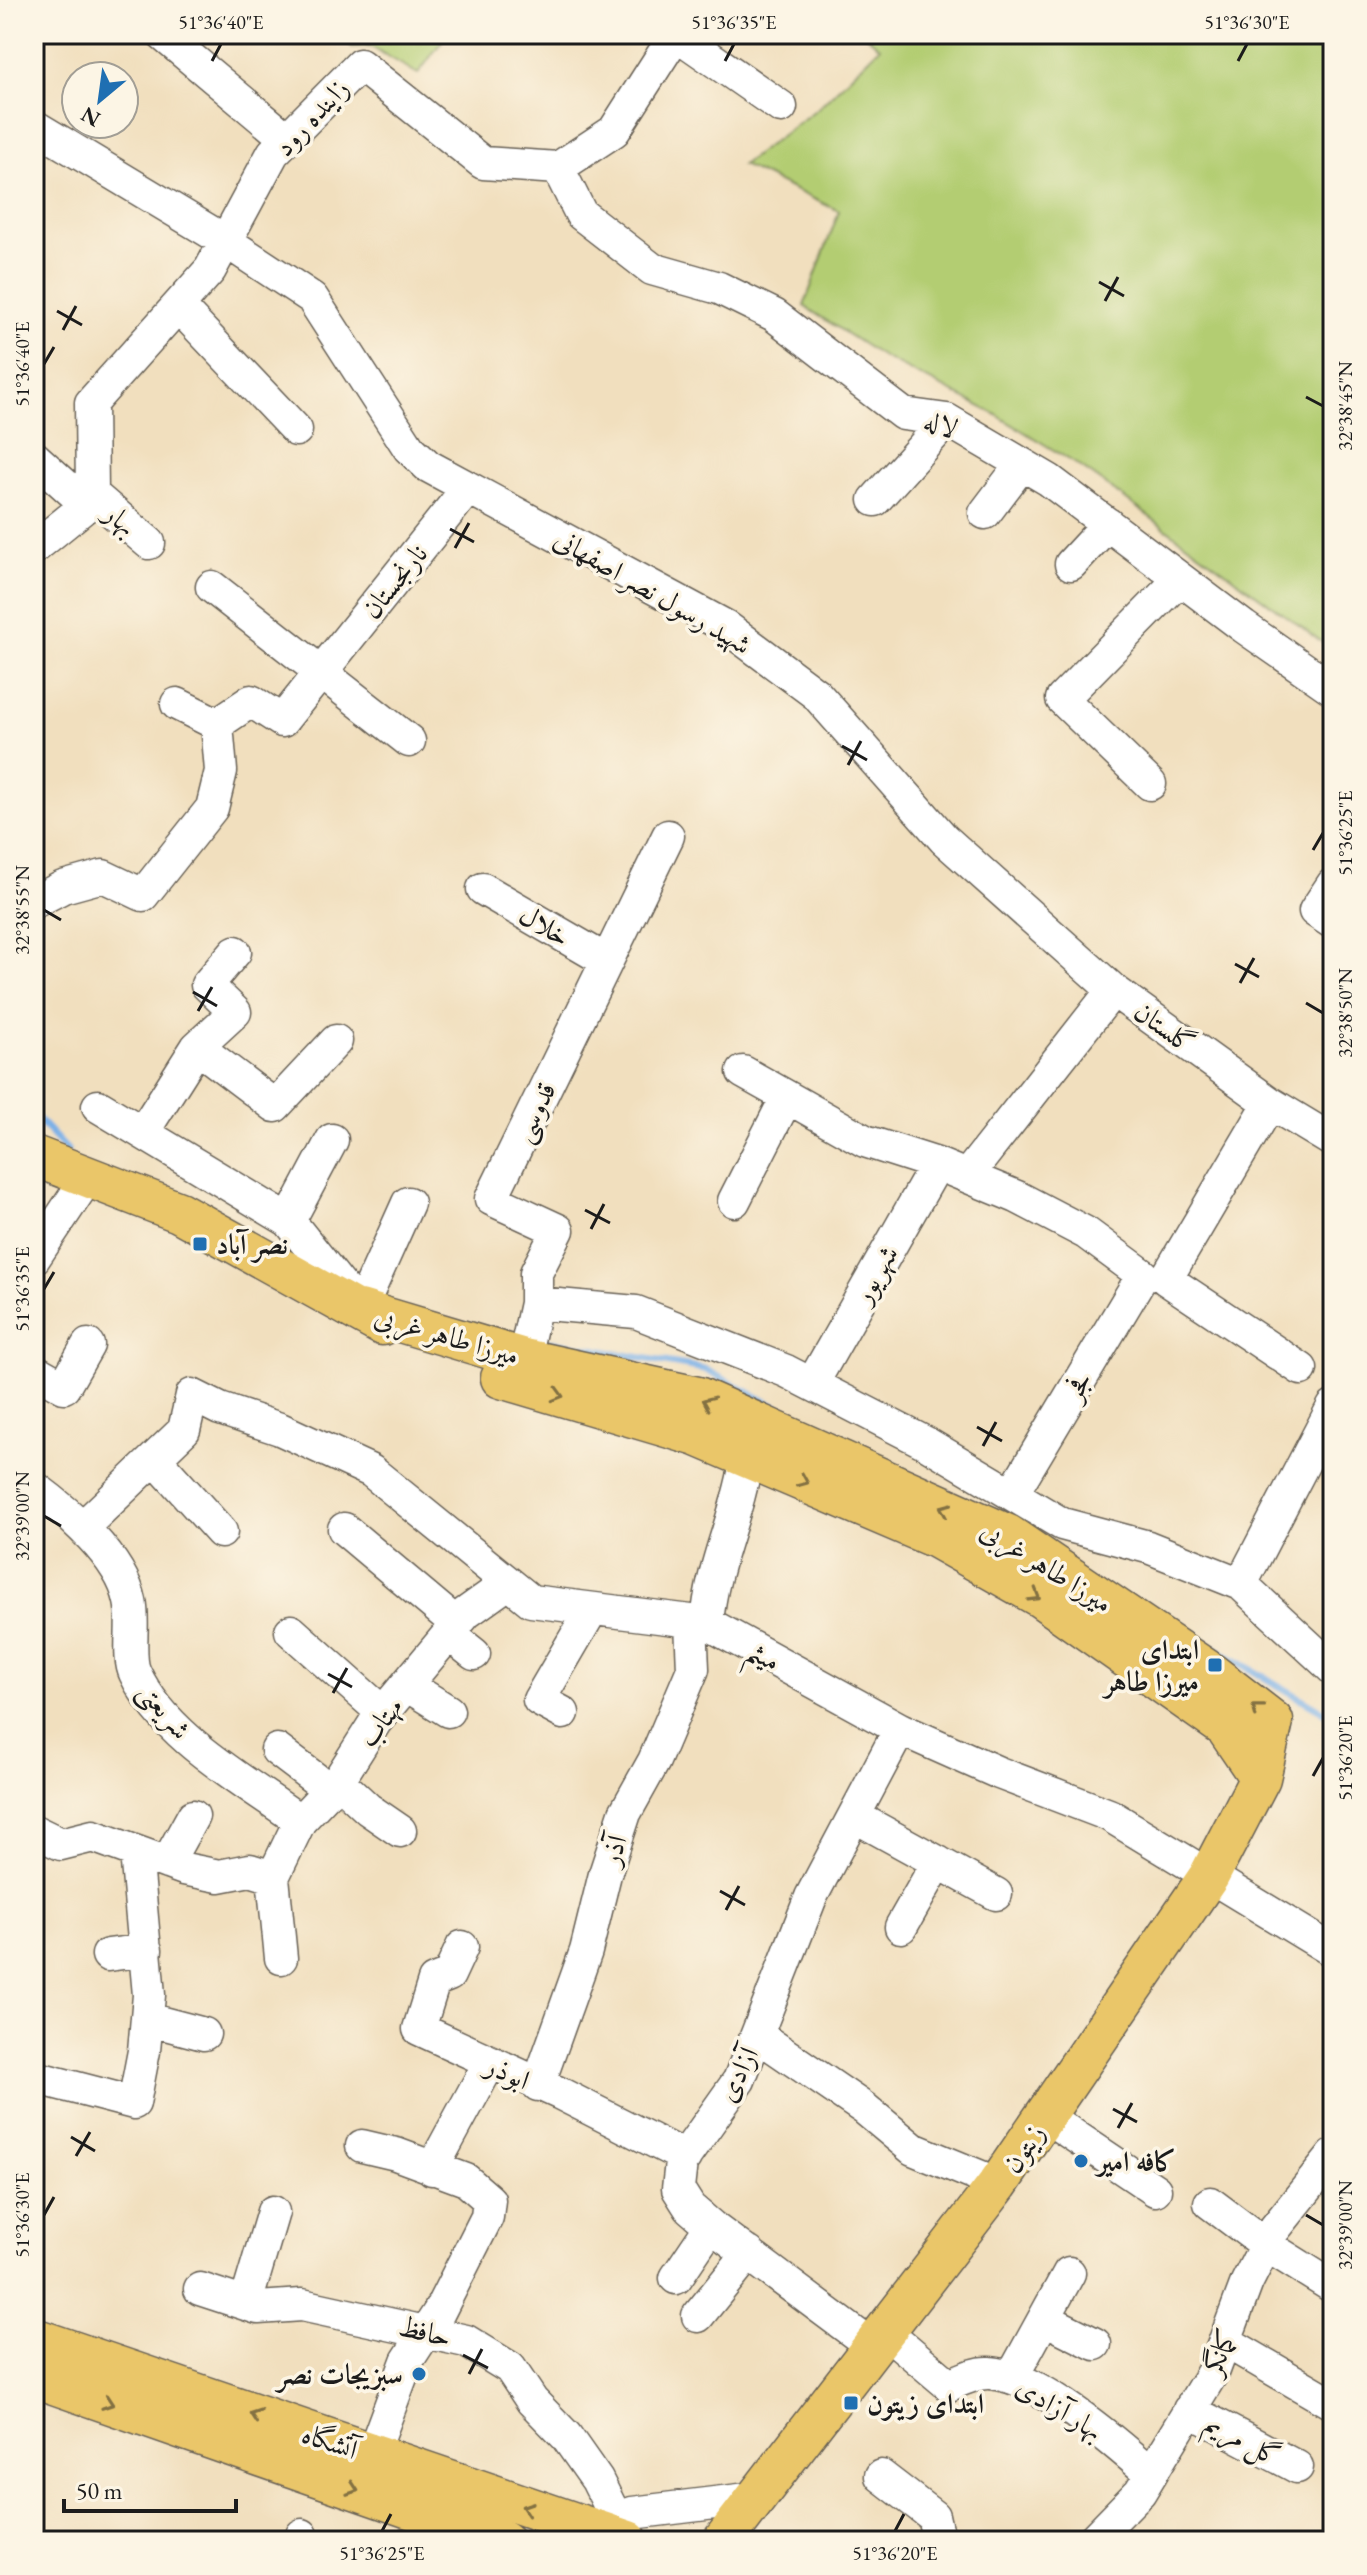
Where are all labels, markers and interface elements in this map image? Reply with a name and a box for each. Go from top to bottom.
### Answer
text: 51°36'40"E [178,9,264,35]
text: 51°36'35"E [691,9,777,35]
text: 51°36'30"E [1204,9,1290,35]
north arrow [60,60,140,140]
street label: زاینده رود [266,70,356,164]
text: N [76,100,105,134]
text: 51°36'40"E [9,321,35,407]
text: 32°38'45"N [1332,361,1358,451]
street label: لاله [920,402,962,446]
street label: بهار [94,493,145,544]
street label: شهید رسول نصر اصفهانی [547,520,758,663]
street label: نارنجستان [353,536,435,626]
text: 51°36'25"E [1332,790,1358,876]
text: 32°38'55"N [9,865,35,955]
street label: خلال [513,896,577,954]
text: 32°38'50"N [1332,968,1358,1058]
street label: گلستان [1127,993,1203,1061]
street label: قدوسی [504,1076,566,1149]
place label: نصر آباد [216,1226,288,1263]
marker: نصر آباد [191,1235,209,1253]
street label: شهریور [842,1238,907,1313]
text: 51°36'35"E [9,1246,35,1332]
street label: میرزا طاهر غربی [370,1297,524,1375]
street label: فجر [1053,1364,1100,1409]
one-way arrow [550,1386,564,1402]
one-way arrow [702,1396,716,1412]
text: 32°39'00"N [9,1471,35,1561]
one-way arrow [794,1471,809,1487]
one-way arrow [939,1502,953,1518]
street label: میرزا طاهر غربی [973,1511,1120,1622]
one-way arrow [1026,1586,1041,1601]
street label: میثم [736,1631,787,1688]
place label: ابتدای میرزا طاهر [1101,1631,1199,1700]
marker: ابتدای میرزا طاهر [1206,1656,1224,1674]
street label: شریعتی [128,1674,200,1748]
street label: مهتاب [349,1690,411,1755]
one-way arrow [1251,1705,1266,1719]
text: 51°36'20"E [1332,1715,1358,1801]
street label: آذر [590,1827,636,1873]
street label: آزادی [708,2038,767,2108]
street label: ابوذر [477,2045,536,2098]
street label: زیتون [993,2116,1053,2180]
place label: کافه امیر [1094,2143,1177,2179]
marker: کافه امیر [1072,2152,1090,2170]
text: 51°36'30"E [9,2172,35,2258]
text: 32°39'00"N [1332,2180,1358,2270]
street label: حافظ [395,2308,455,2354]
street label: کمانگر [1192,2324,1245,2383]
place label: سبزیجات نصر [274,2356,403,2393]
marker: سبزیجات نصر [410,2365,428,2383]
street label: بهار آزادی [1009,2368,1110,2449]
place label: ابتدای زیتون [867,2385,984,2421]
one-way arrow [100,2393,114,2409]
marker: ابتدای زیتون [842,2394,860,2412]
street label: گل مریم [1196,2404,1287,2480]
one-way arrow [248,2408,262,2424]
street label: آتشگاه [297,2415,365,2468]
scale bar [64,2463,236,2513]
text: 50 m [76,2475,123,2506]
one-way arrow [345,2479,359,2496]
one-way arrow [521,2501,535,2517]
text: 51°36'25"E [339,2540,425,2566]
text: 51°36'20"E [852,2540,938,2566]

